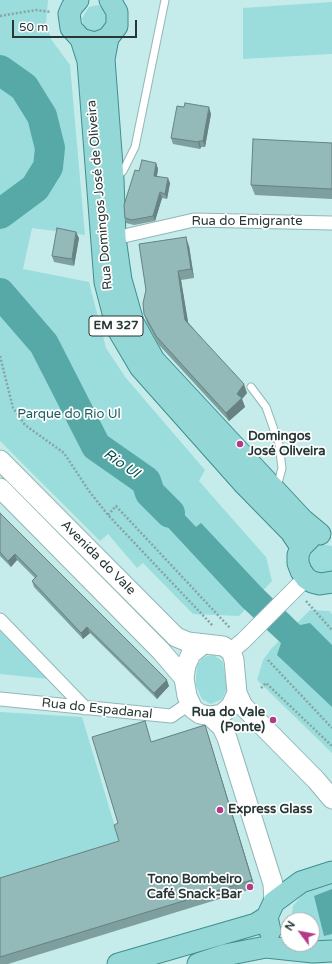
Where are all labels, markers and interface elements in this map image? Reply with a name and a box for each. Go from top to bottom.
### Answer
scale bar [14,12,139,38]
text: 50 m [19,20,48,34]
street label: Rua Domingos José de Oliveira [84,99,116,291]
street label: Rua do Emigrante [191,214,303,230]
road number: EM 327 [89,316,143,336]
park label: Parque do Rio Ul [17,407,121,423]
place label: Domingos José Oliveira [248,429,326,460]
marker: Domingos José Oliveira [235,439,245,449]
water label: Rio Ul [100,446,142,482]
street label: Avenida do Vale [57,517,139,599]
street label: Rua do Espadanal [41,695,153,723]
place label: Rua do Vale (Ponte) [191,705,265,736]
marker: Rua do Vale (Ponte) [268,715,278,725]
place label: Express Glass [228,802,312,818]
marker: Express Glass [215,805,225,815]
place label: Tono Bombeiro Café Snack-Bar [147,872,242,903]
marker: Tono Bombeiro Café Snack-Bar [245,882,255,892]
north arrow [280,912,320,952]
text: N [282,919,298,933]

